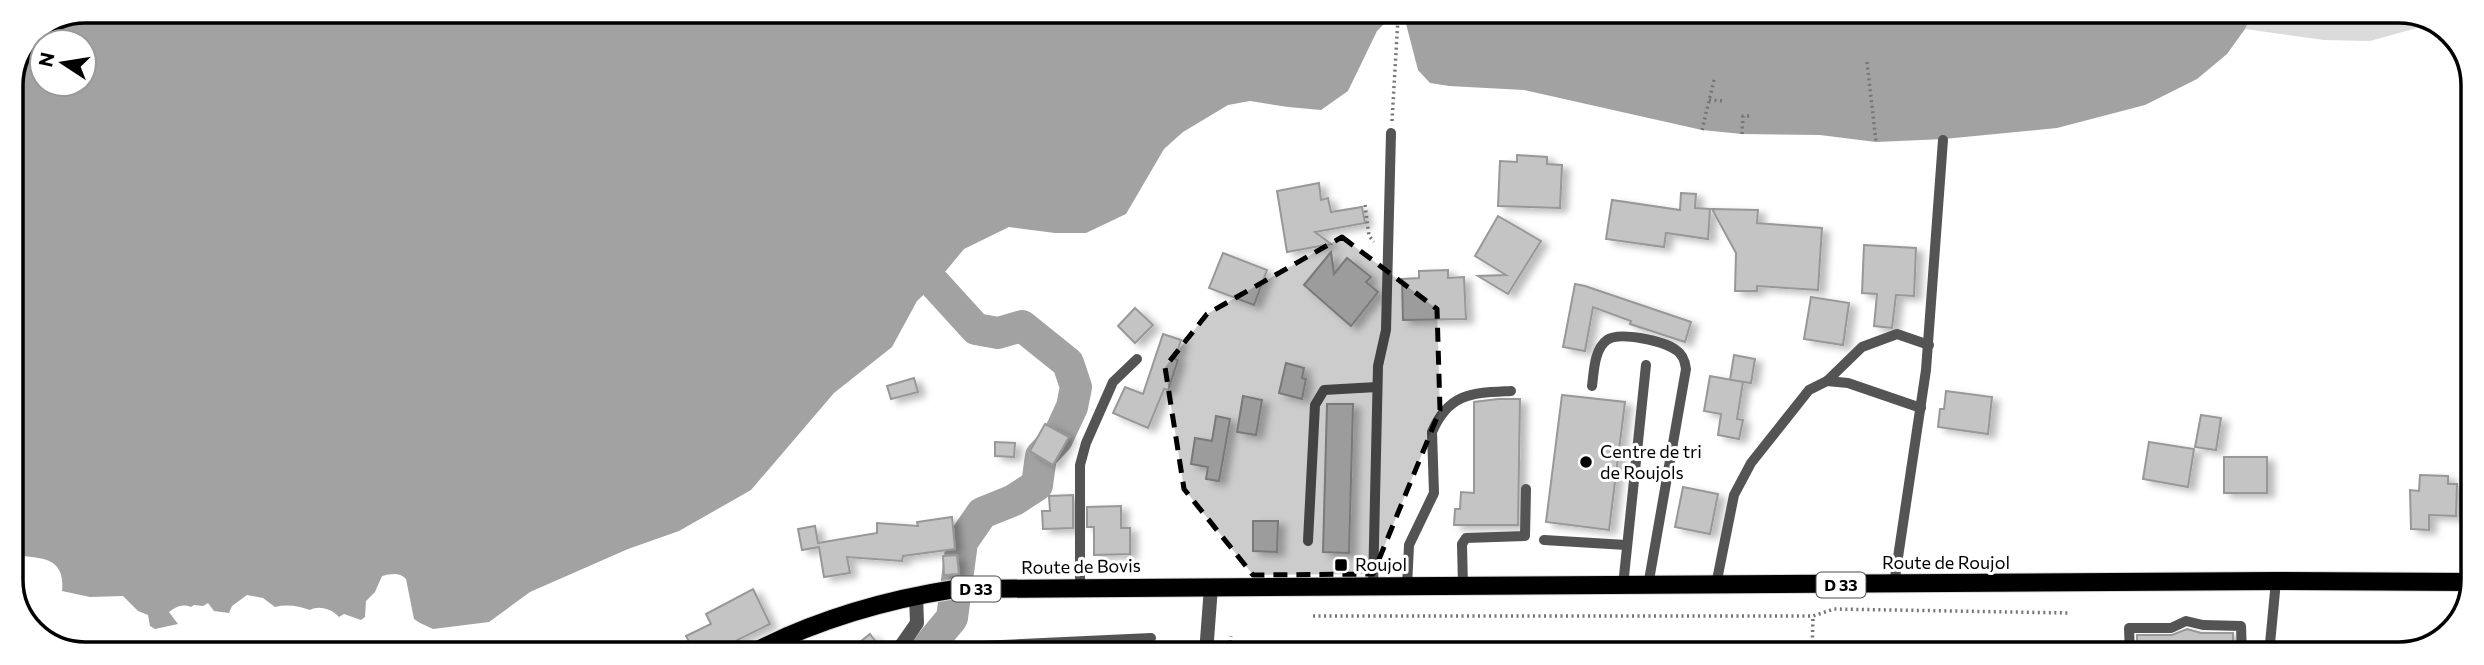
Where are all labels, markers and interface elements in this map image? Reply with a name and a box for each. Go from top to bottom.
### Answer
north arrow [28,28,98,98]
text: N [33,50,59,69]
place label: Centre de tri de Roujols [1600,440,1702,483]
marker: Centre de tri de Roujols [1578,454,1594,470]
street label: Route de Roujol [1882,551,2010,573]
place label: Roujol [1355,553,1407,575]
street label: Route de Bovis [1021,554,1141,578]
marker: Roujol [1333,557,1349,573]
road number: D 33 [1816,572,1866,598]
road number: D 33 [951,576,1000,602]

